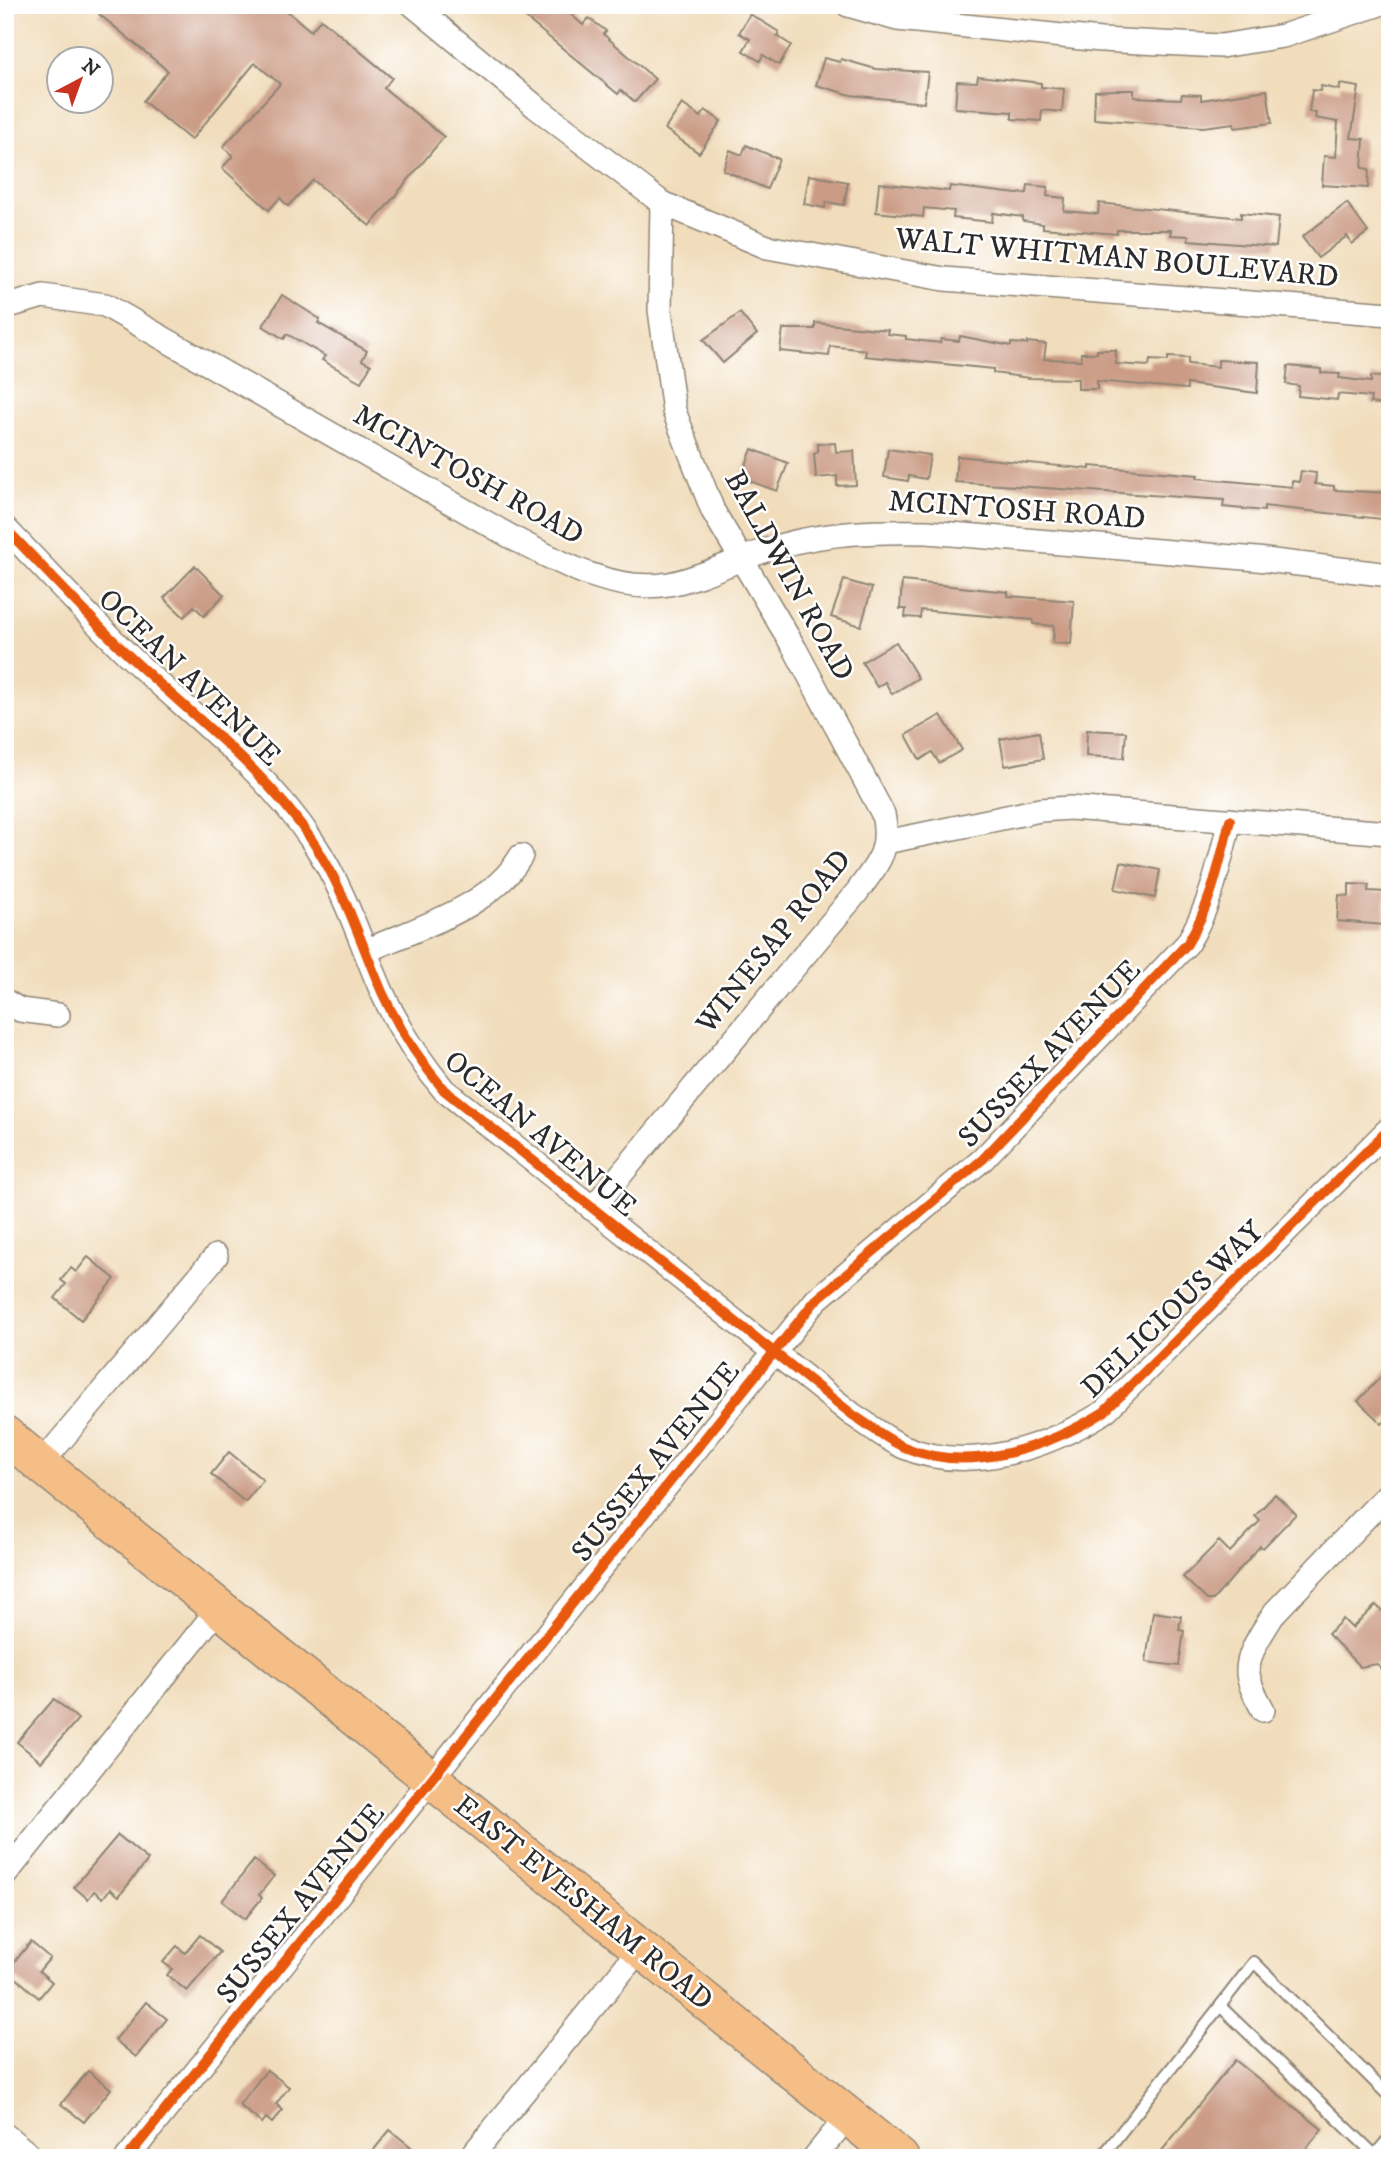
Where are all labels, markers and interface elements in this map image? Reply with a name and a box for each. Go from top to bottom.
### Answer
north arrow [46,46,116,116]
text: N [77,55,104,82]
street label: WALT WHITMAN BOULEVARD [893,221,1340,296]
street label: MCINTOSH ROAD [347,397,590,554]
street label: BALDWIN ROAD [716,464,862,687]
street label: MCINTOSH ROAD [887,483,1147,538]
street label: OCEAN AVENUE [90,581,288,775]
street label: WINESAP ROAD [688,842,860,1042]
street label: SUSSEX AVENUE [951,952,1149,1156]
street label: OCEAN AVENUE [436,1043,644,1226]
street label: DELICIOUS WAY [1074,1213,1273,1407]
street label: SUSSEX AVENUE [564,1354,748,1570]
street label: EAST EVESHAM ROAD [446,1787,720,2019]
street label: SUSSEX AVENUE [209,1796,393,2012]

